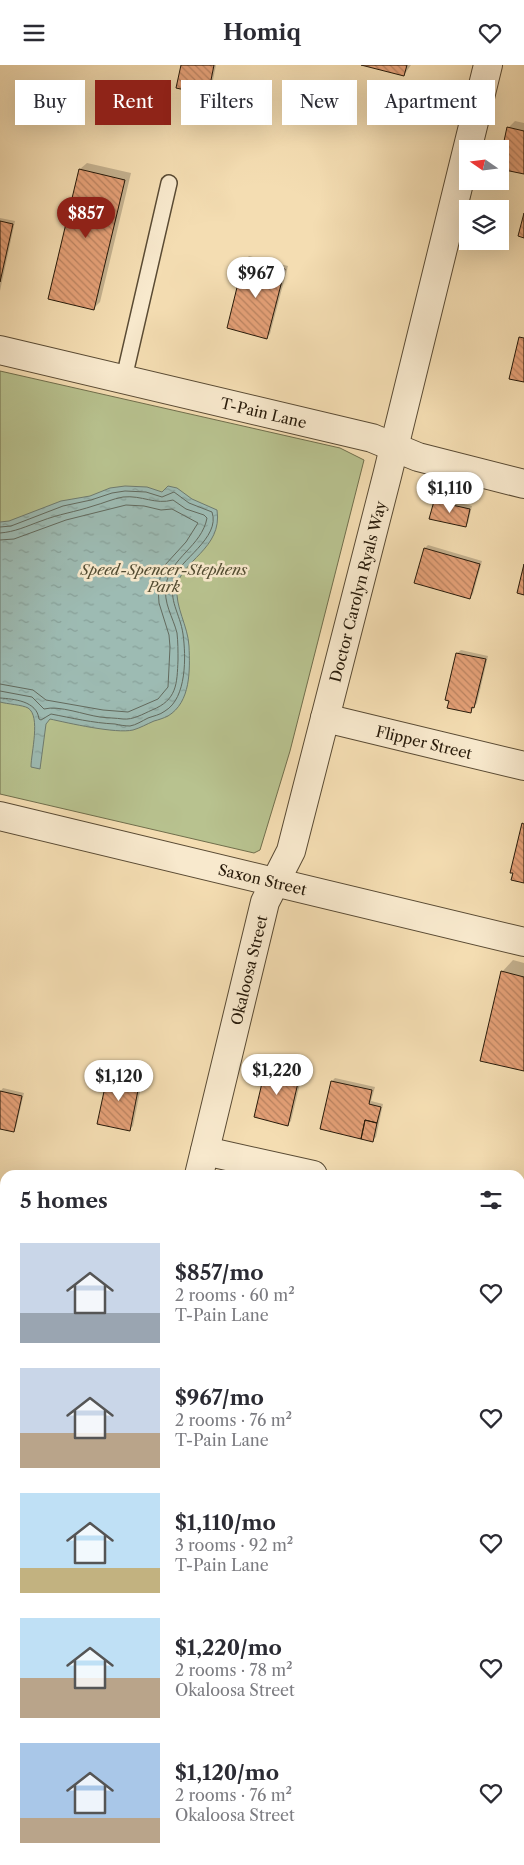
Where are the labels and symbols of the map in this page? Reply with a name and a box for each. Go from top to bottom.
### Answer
north arrow [459,140,509,190]
pin: $857 [56,197,116,239]
pin: $967 [226,257,286,299]
street label: T-Pain Lane [219,393,309,432]
pin: $1,110 [409,471,491,514]
street label: Doctor Carolyn Ryals Way [325,498,390,684]
park label: Speed-Spencer-Stephens Park [80,560,248,596]
street label: Flipper Street [374,721,475,763]
street label: Saxon Street [216,859,309,899]
street label: Okaloosa Street [226,912,271,1027]
pin: $1,220 [236,1053,318,1096]
pin: $1,120 [78,1059,160,1102]

